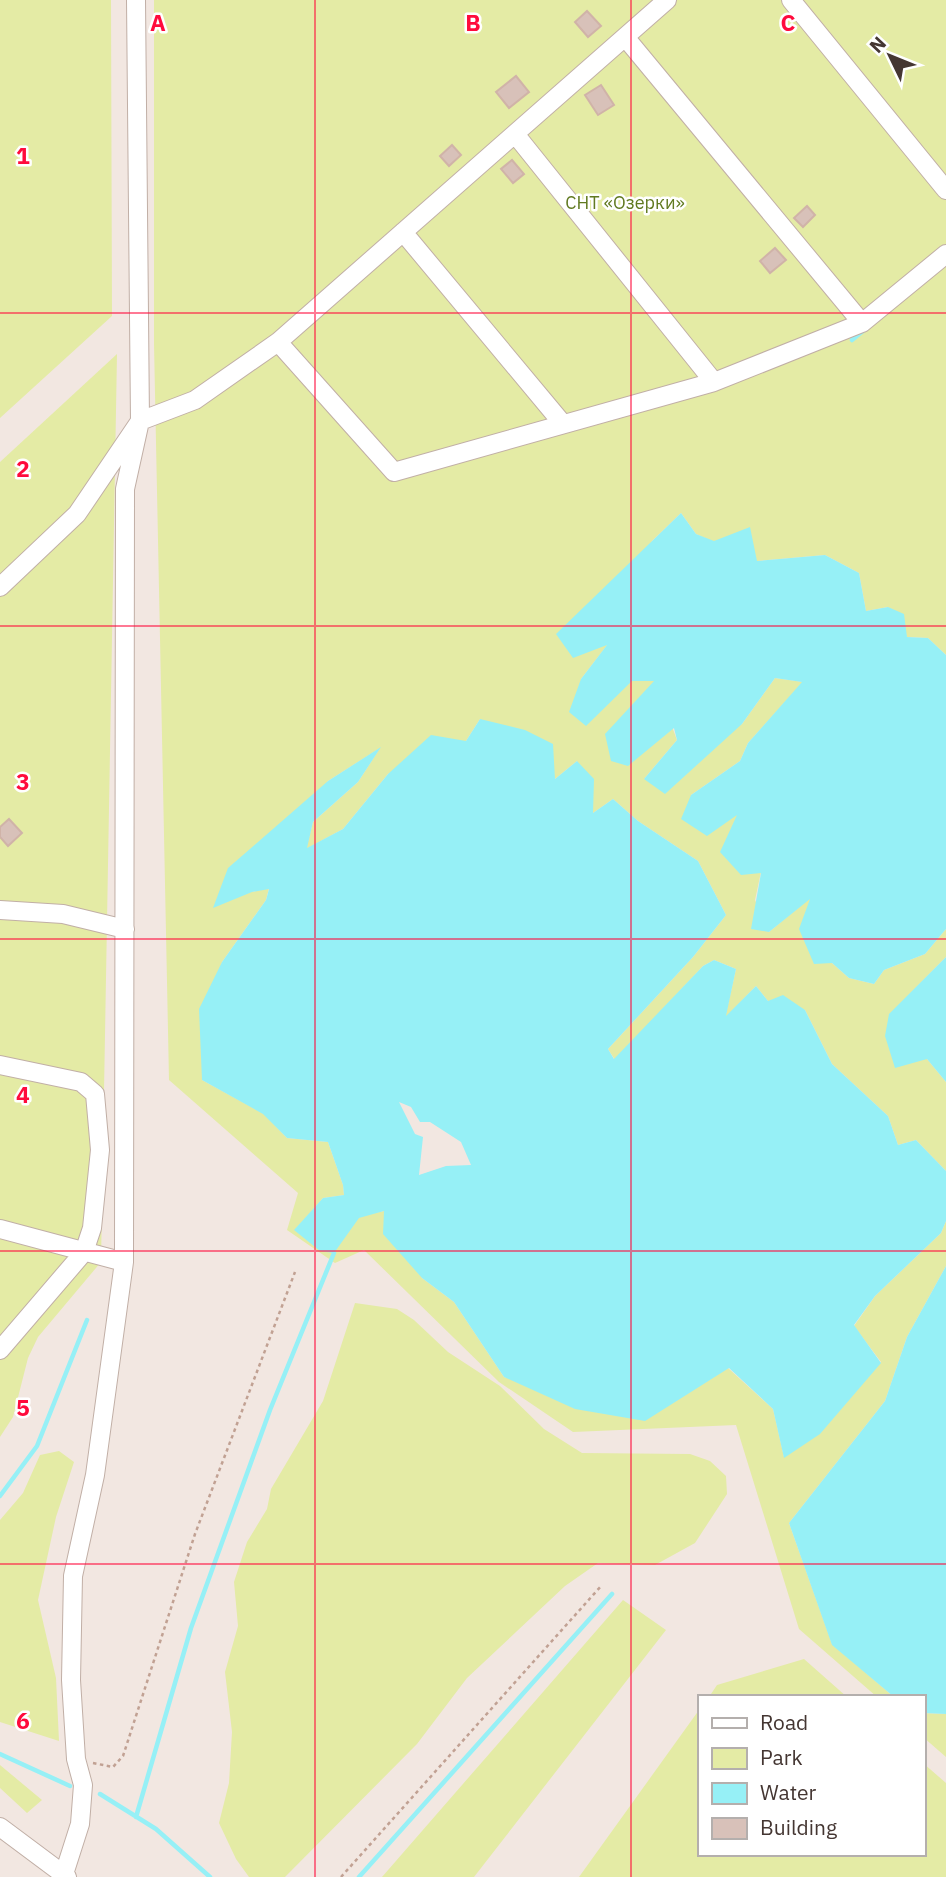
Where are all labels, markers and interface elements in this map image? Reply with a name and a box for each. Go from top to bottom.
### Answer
text: A [150,7,166,37]
text: B [465,7,481,37]
text: C [781,7,796,37]
north arrow [855,21,925,91]
text: N [864,31,891,58]
text: 1 [16,140,30,170]
park label: СНТ «Озерки» [565,191,685,214]
text: 2 [16,453,30,483]
text: 3 [16,766,30,796]
text: 4 [16,1079,30,1109]
text: 5 [16,1392,30,1422]
legend [698,1695,925,1856]
text: 6 [16,1705,30,1735]
text: Road [760,1708,808,1736]
text: Park [760,1743,803,1771]
text: Water [760,1778,817,1806]
text: Building [760,1813,837,1841]

